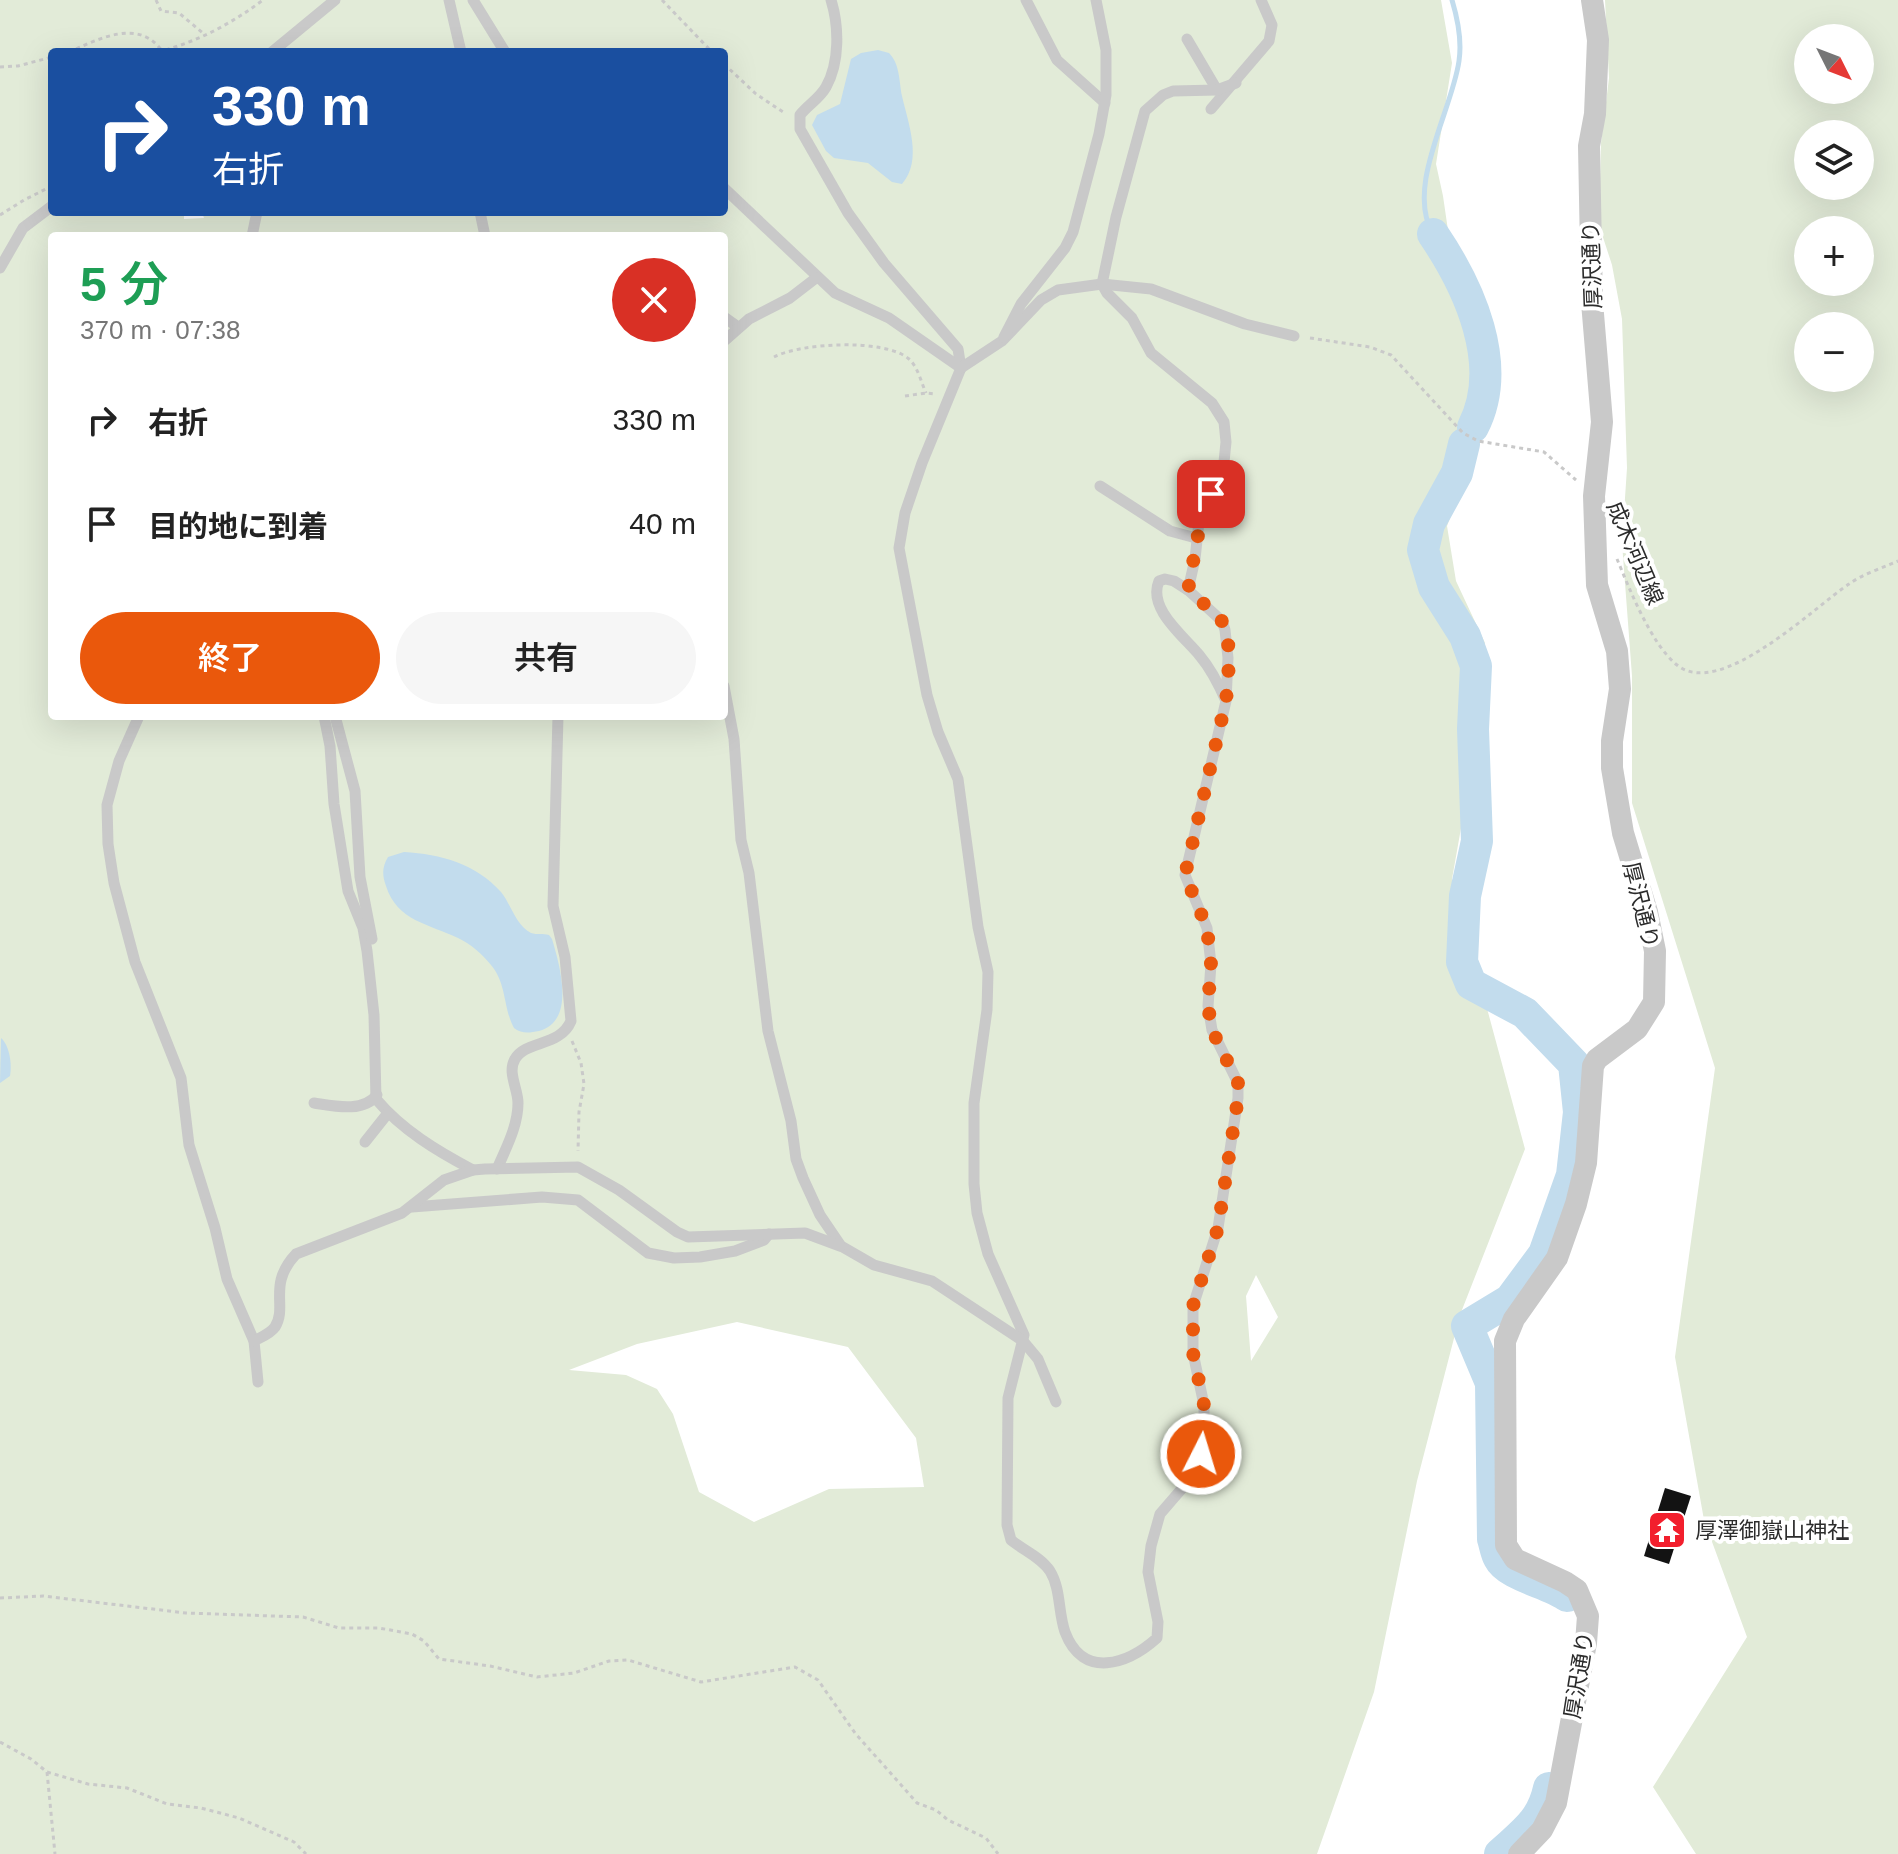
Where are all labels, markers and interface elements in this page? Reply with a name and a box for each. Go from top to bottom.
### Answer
north arrow [1794,24,1874,104]
map controls [1794,24,1874,392]
text: 330 m [212,74,371,137]
icon: right [80,80,184,184]
button: layers [1794,120,1874,200]
text: 右折 [212,149,284,190]
button: + [1794,216,1874,296]
street label: 厚沢通り [1578,221,1606,309]
text: 5 分 [80,258,168,311]
button: close [612,258,696,342]
button: − [1794,312,1874,392]
text: 370 m · 07:38 [80,315,240,345]
icon: right [80,398,124,442]
text: 330 m [613,403,696,436]
text: 右折 [148,406,208,439]
pin [1177,460,1245,528]
icon: arrive [1189,472,1233,516]
street label: 成木河辺線 [1602,497,1668,609]
icon: arrive [80,502,124,546]
text: 40 m [629,507,696,540]
text: 目的地に到着 [148,510,328,543]
button: 終了 [80,612,380,704]
button: 共有 [396,612,696,704]
street label: 厚沢通り [1618,859,1664,951]
position arrow [1159,1412,1243,1496]
temple icon: 厚澤御嶽山神社 [1646,1509,1688,1551]
place label: 厚澤御嶽山神社 [1695,1518,1849,1543]
street label: 厚沢通り [1560,1630,1598,1720]

